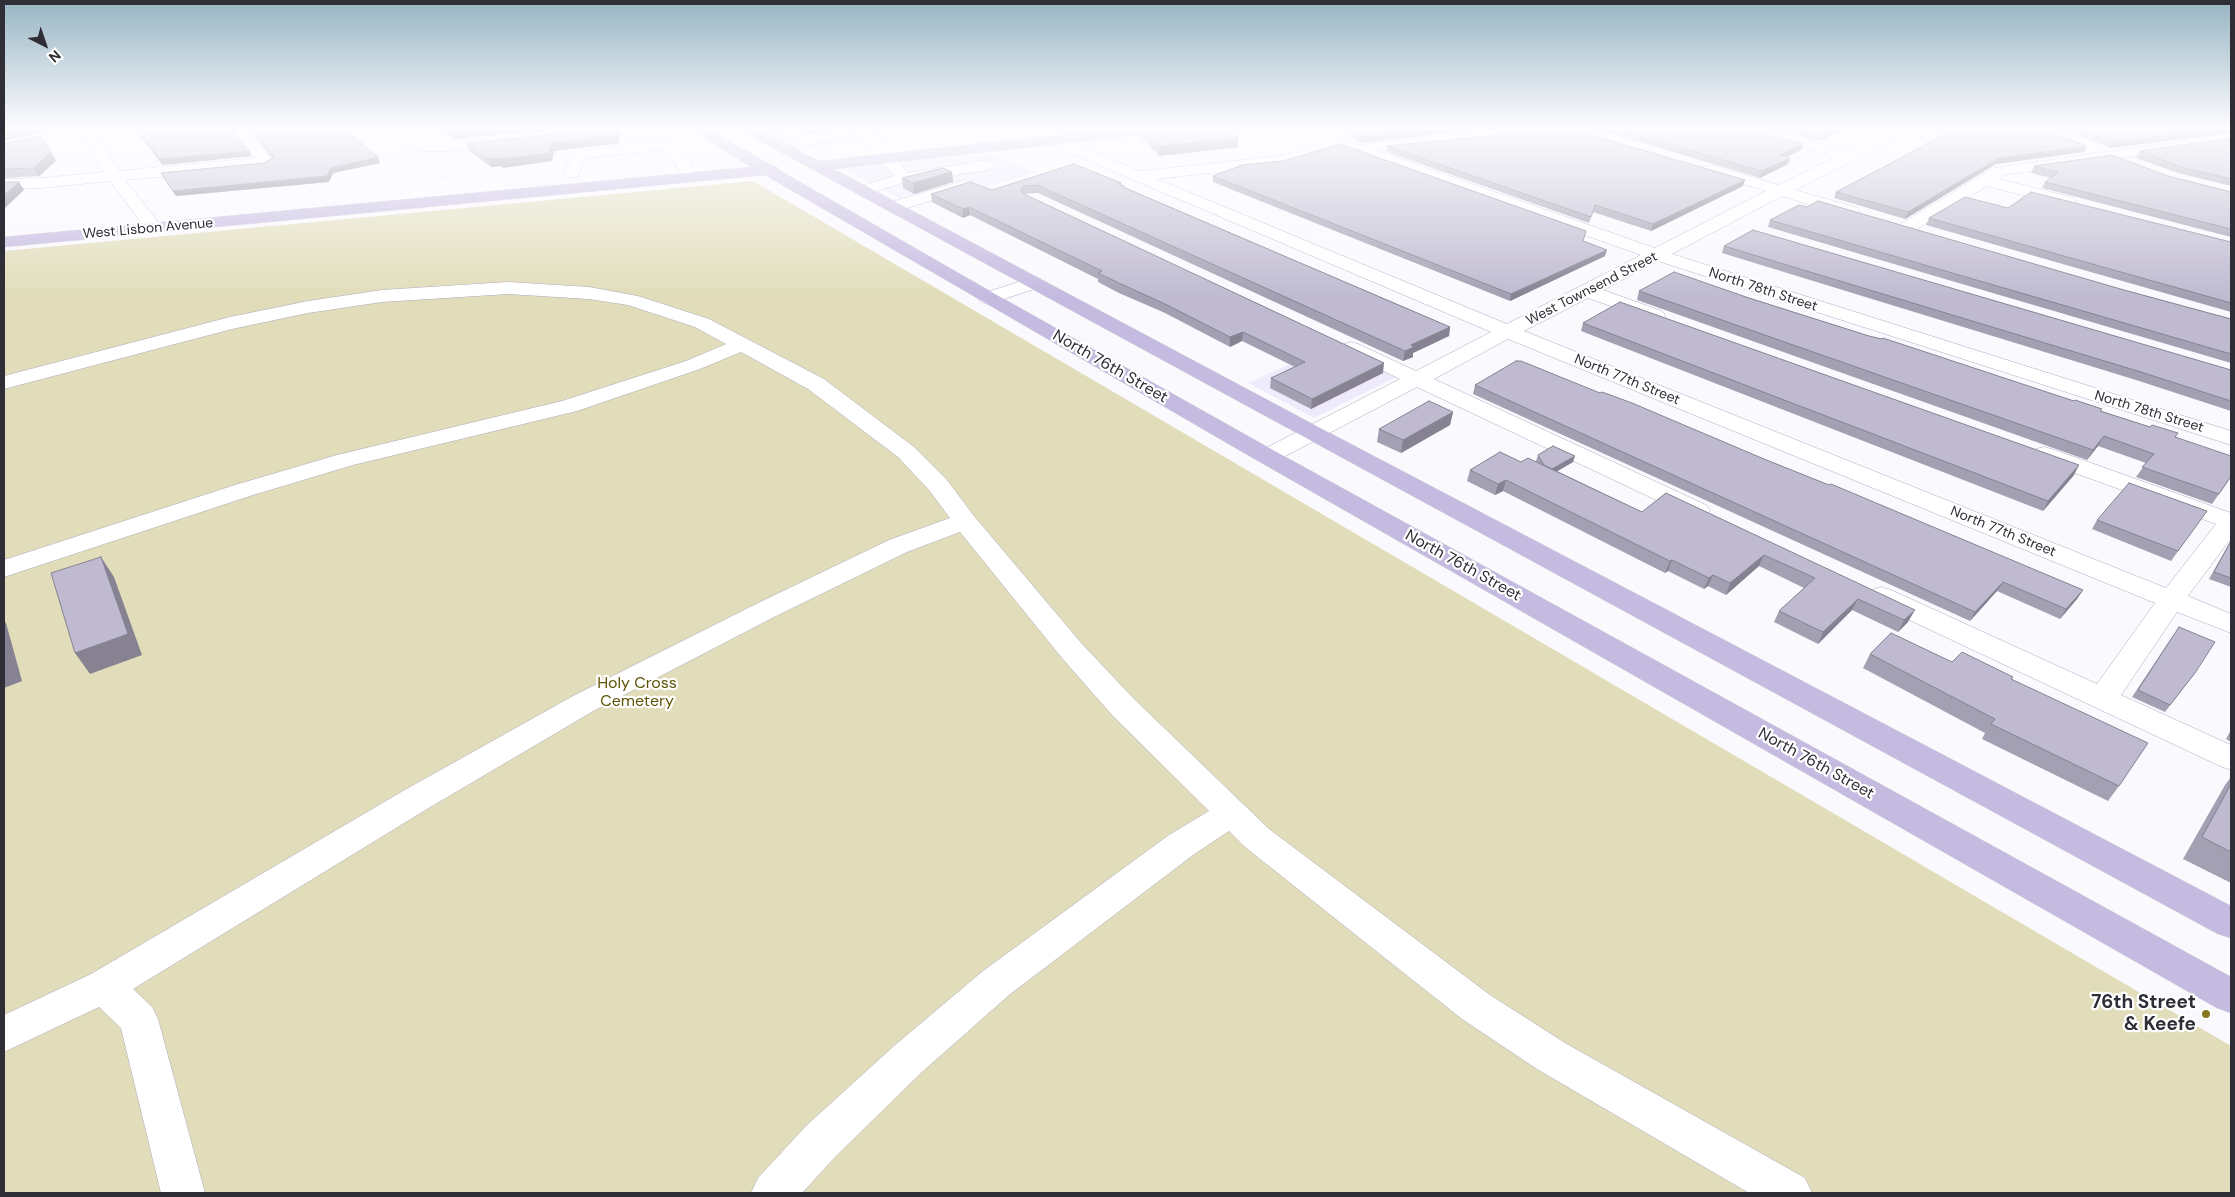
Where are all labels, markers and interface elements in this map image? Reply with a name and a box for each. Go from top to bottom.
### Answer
north arrow [20,20,70,70]
text: N [45,46,65,66]
street label: West Lisbon Avenue [82,215,214,243]
street label: West Townsend Street [1523,249,1661,329]
street label: North 78th Street [1707,265,1819,315]
street label: North 76th Street [1049,326,1171,408]
street label: North 77th Street [1572,351,1682,409]
street label: North 78th Street [2092,387,2206,437]
street label: North 77th Street [1948,503,2058,561]
street label: North 76th Street [1402,526,1524,606]
park label: Holy Cross Cemetery [597,674,677,712]
street label: North 76th Street [1755,724,1877,804]
place label: 76th Street & Keefe [2091,992,2196,1036]
marker: 76th Street & Keefe [2200,1008,2212,1020]

